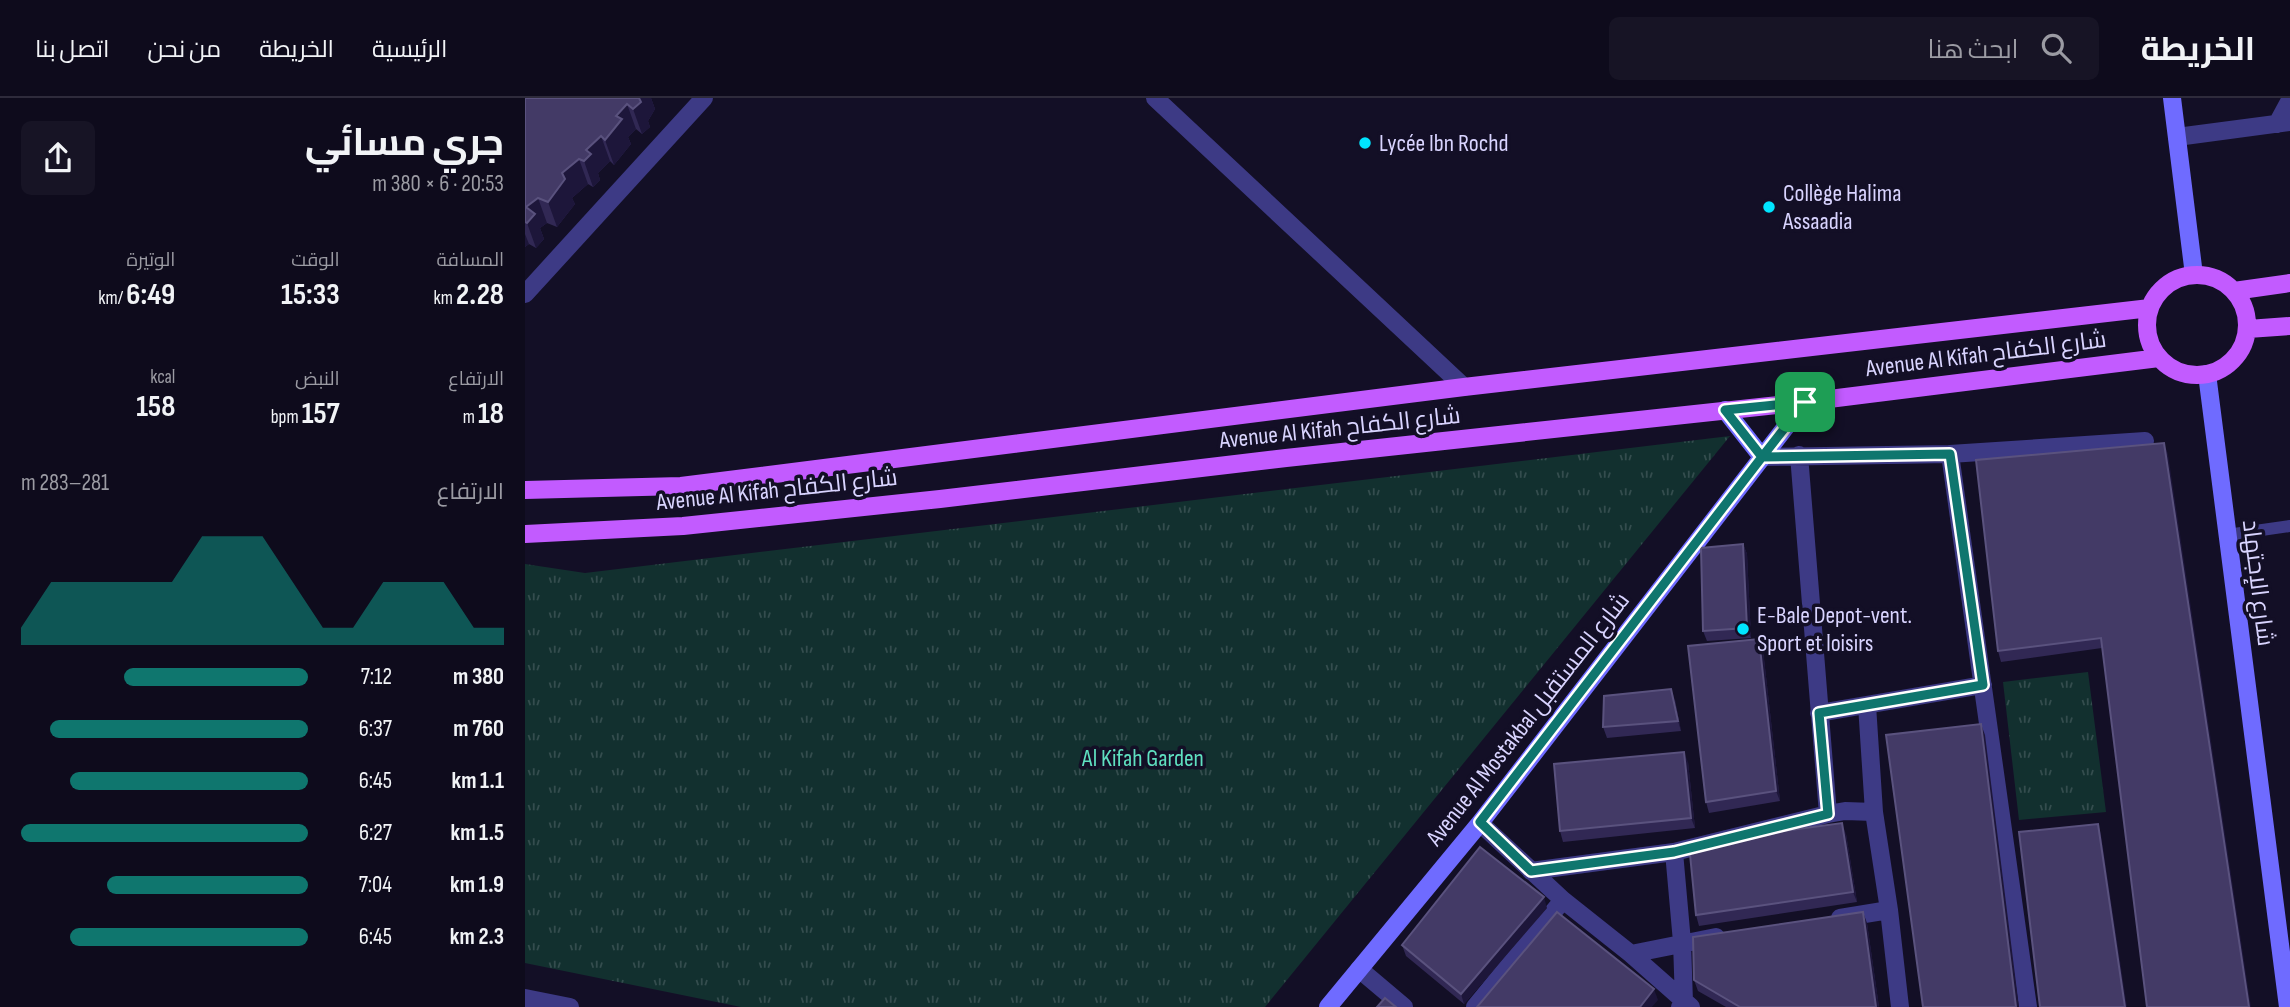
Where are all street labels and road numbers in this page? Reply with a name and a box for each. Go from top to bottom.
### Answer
street label: Avenue Al Kifah شارع الكفاح [1863,325,2108,384]
street label: Avenue Al Kifah شارع الكفاح [1217,401,1462,456]
street label: Avenue Al Kifah شارع الكفاح [654,463,899,518]
street label: شارع الإجتهاد [2235,518,2280,648]
street label: Avenue Al Mostakbal شارع المستقبل [1419,586,1637,853]

